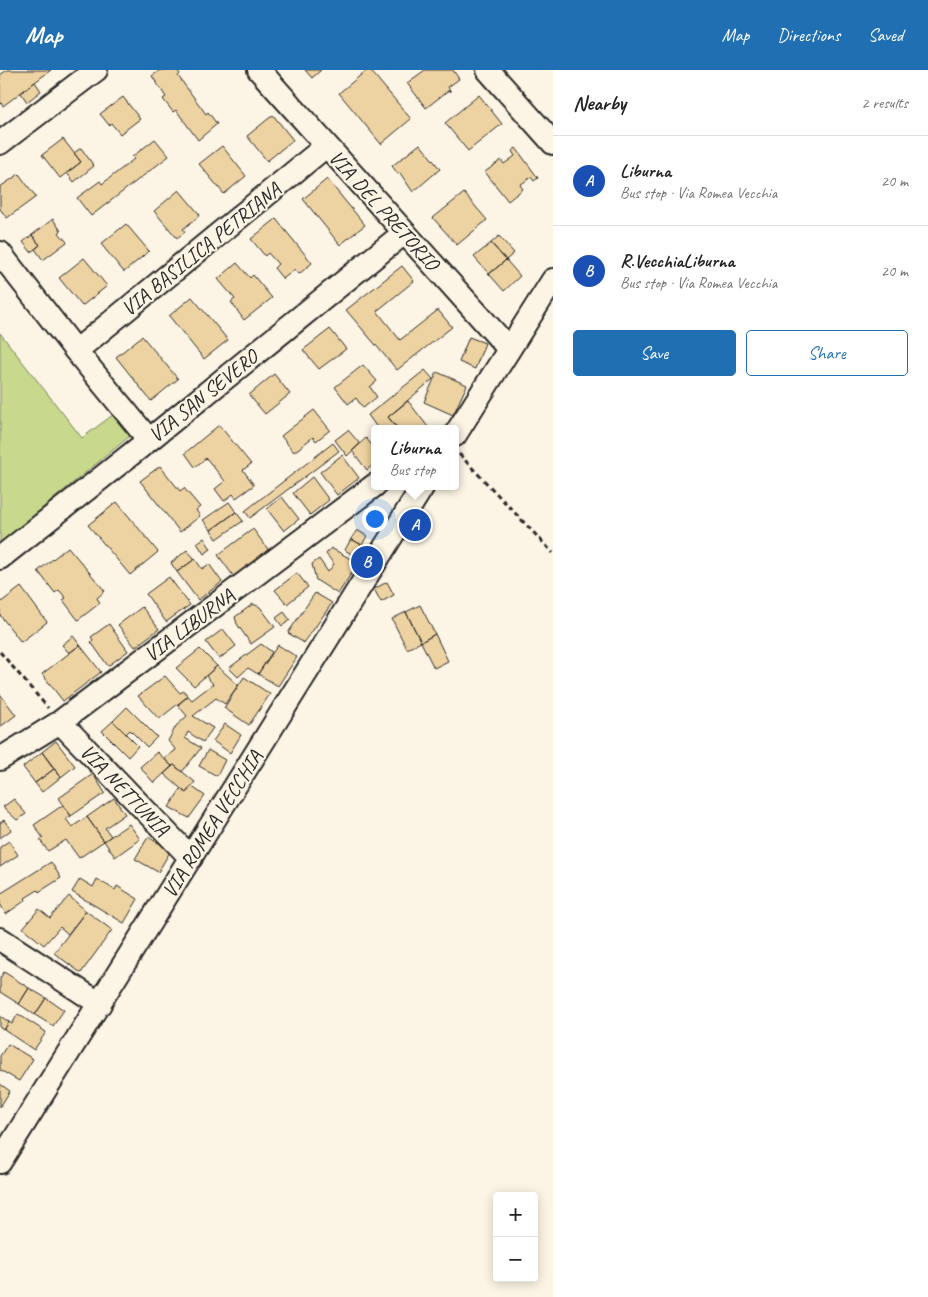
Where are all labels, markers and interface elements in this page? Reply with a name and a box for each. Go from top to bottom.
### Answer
text: Map [25,20,62,50]
text: Map [722,24,749,46]
text: Directions [777,24,840,46]
text: Saved [868,24,903,46]
text: Nearby [573,90,626,116]
text: 2 results [861,93,908,113]
street label: VIA DEL PRETORIO [323,145,447,277]
text: Liburna [620,159,671,183]
text: A [585,171,593,191]
text: 20 m [881,171,908,191]
street label: VIA BASILICA PETRIANA [116,176,287,321]
text: Bus stop · Via Romea Vecchia [620,183,777,203]
text: R.VecchiaLiburna [620,249,734,273]
text: B [585,261,593,281]
text: 20 m [881,261,908,281]
text: Bus stop · Via Romea Vecchia [620,273,777,293]
button: Save [573,330,736,376]
button: Share [746,330,908,376]
street label: VIA SAN SEVERO [143,342,265,448]
popup [371,425,459,490]
text: Liburna [390,436,441,460]
text: Bus stop [390,460,436,480]
your location [362,506,388,532]
pin: A [399,506,431,544]
pin: B [351,543,383,581]
street label: VIA LIBURNA [139,582,240,667]
street label: VIA NETTUNIA [75,739,176,842]
street label: VIA ROMEA VECCHIA [156,745,268,903]
map controls [493,1192,538,1282]
button: + [493,1192,538,1237]
button: − [493,1237,538,1282]

